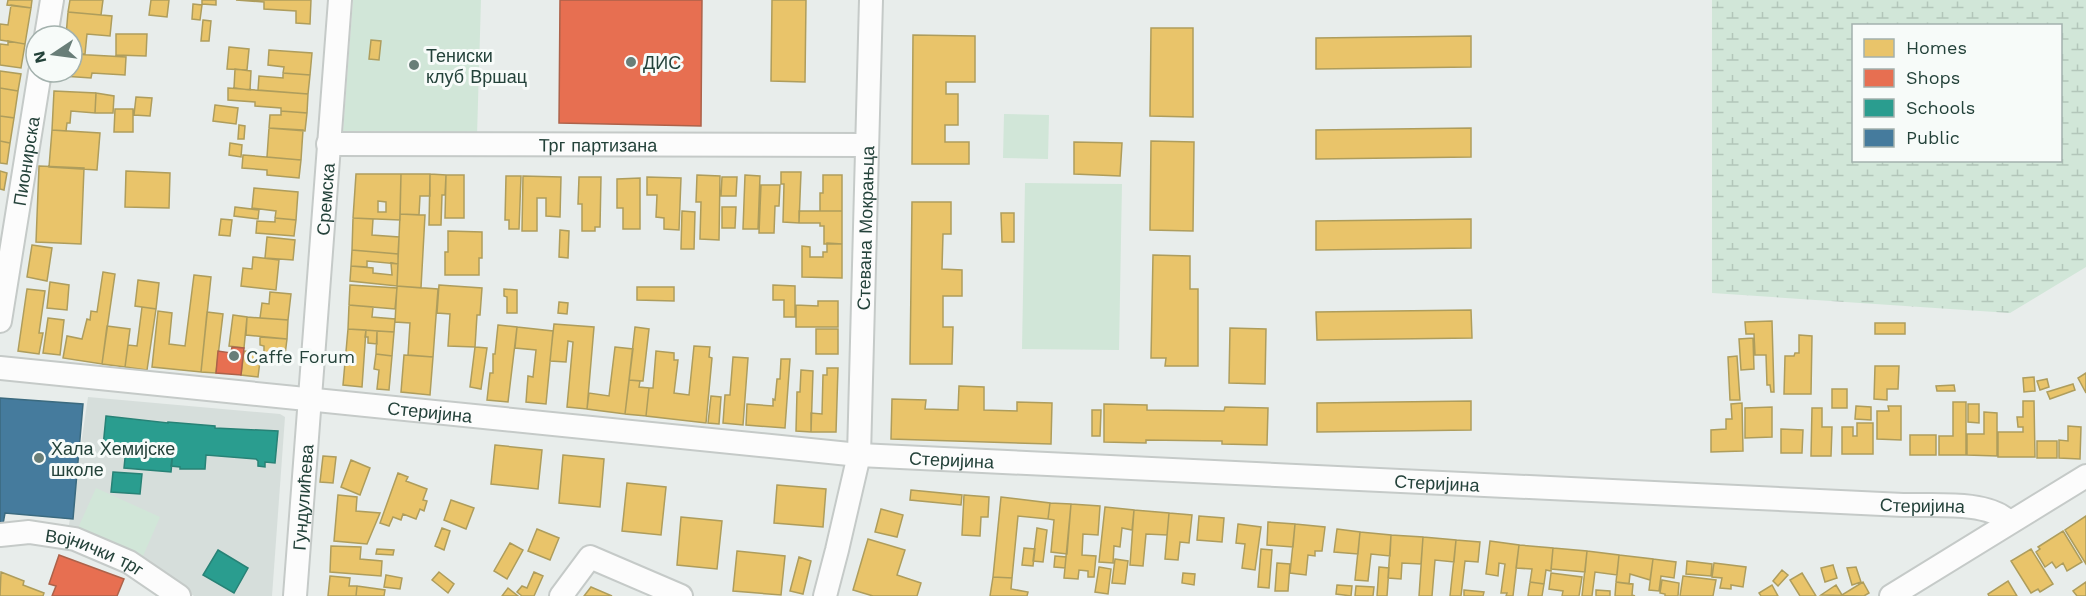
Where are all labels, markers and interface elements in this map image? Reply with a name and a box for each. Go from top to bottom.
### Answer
north arrow [24,24,84,84]
legend [1852,24,2062,162]
text: Homes [1906,37,1967,58]
place label: Тениски клуб Вршац [426,45,527,87]
text: N [29,49,50,65]
place label: ДИС [643,52,681,73]
marker: ДИС [624,55,638,69]
marker: Тениски клуб Вршац [407,58,421,72]
text: Shops [1906,67,1960,88]
text: Schools [1906,97,1975,118]
street label: Пионирска [8,114,43,207]
text: Public [1906,127,1960,148]
street label: Трг партизана [539,134,658,155]
street label: Стевана Мокрањца [852,145,878,311]
street label: Сремска [312,161,338,236]
place label: Caffe Forum [246,346,355,367]
marker: Caffe Forum [227,349,241,363]
street label: Стеријина [386,397,474,426]
place label: Хала Хемијске школе [51,438,175,480]
street label: Гундулићева [288,442,317,551]
street label: Стеријина [908,447,996,472]
marker: Хала Хемијске школе [32,451,46,465]
street label: Стеријина [1394,470,1481,495]
street label: Стеријина [1879,493,1967,517]
street label: Војнички трг [44,524,148,580]

